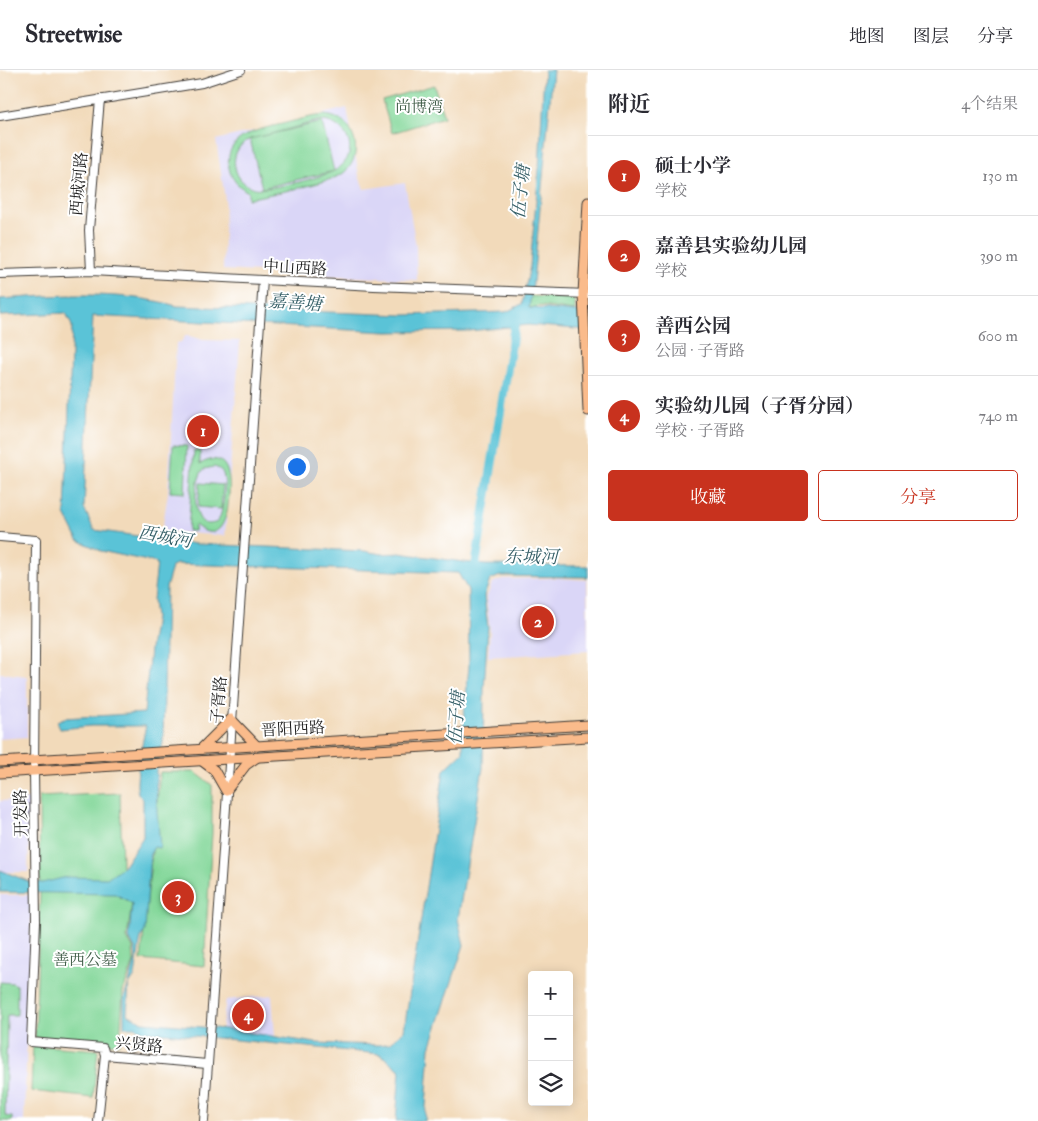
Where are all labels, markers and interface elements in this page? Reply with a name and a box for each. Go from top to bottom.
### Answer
text: Streetwise [25,19,122,50]
text: 地图 [849,25,885,48]
text: 图层 [913,25,949,48]
text: 分享 [977,25,1013,48]
text: 附近 [608,91,650,118]
text: 4个结果 [961,94,1018,114]
park label: 尚博湾 [395,97,443,117]
street label: 西城河路 [66,151,92,217]
text: 硕士小学 [655,154,731,178]
water label: 伍子塘 [507,161,536,220]
text: 1 [621,166,627,186]
text: 130 m [982,166,1018,186]
text: 学校 [655,181,687,201]
text: 嘉善县实验幼儿园 [655,234,807,258]
text: 2 [620,246,628,266]
text: 390 m [980,246,1018,266]
street label: 中山西路 [263,256,327,280]
text: 学校 [655,261,687,281]
water label: 嘉善塘 [267,290,326,317]
text: 善西公园 [655,314,731,338]
text: 3 [621,326,627,346]
text: 600 m [978,326,1018,346]
text: 公园 · 子胥路 [655,341,745,361]
text: 实验幼儿园（子胥分园） [655,394,864,418]
text: 4 [620,406,628,426]
text: 740 m [978,406,1018,426]
pin: 1 [187,412,219,450]
text: 学校 · 子胥路 [655,421,745,441]
your location [284,454,310,480]
button: 收藏 [608,470,808,521]
button: 分享 [818,470,1018,521]
water label: 西城河 [136,521,197,554]
water label: 东城河 [504,545,561,569]
pin: 2 [522,603,554,641]
street label: 子胥路 [207,675,231,725]
water label: 伍子塘 [444,687,471,746]
street label: 晋阳西路 [261,717,325,741]
street label: 开发路 [11,789,31,837]
pin: 3 [162,878,194,916]
park label: 善西公墓 [53,950,117,970]
map controls [528,971,573,1106]
button: + [528,971,573,1016]
pin: 4 [232,996,264,1034]
button: − [528,1016,573,1061]
street label: 兴贤路 [114,1033,164,1057]
button: layers [528,1061,573,1106]

